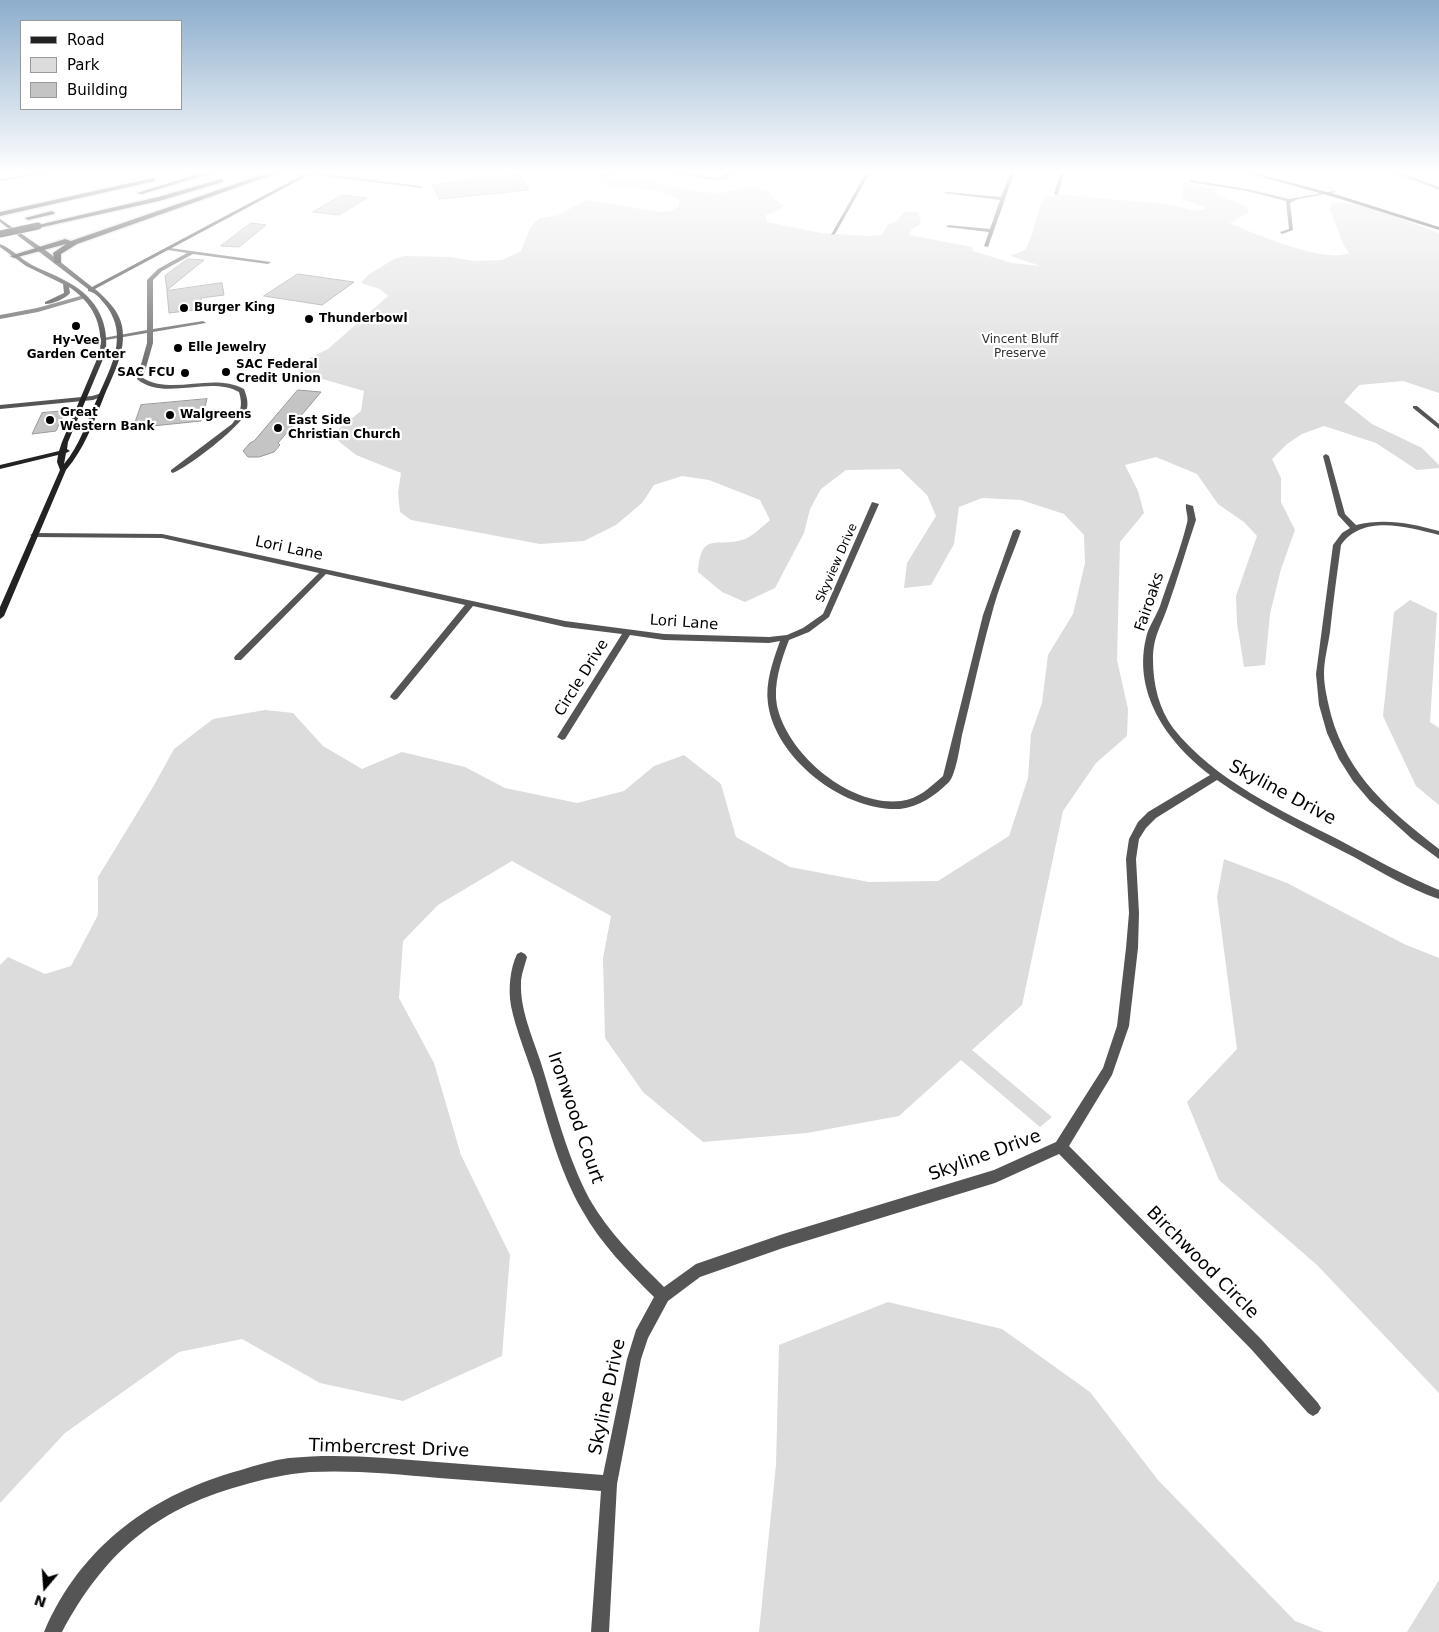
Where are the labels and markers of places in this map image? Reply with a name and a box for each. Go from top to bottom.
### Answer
place label: Burger King [194,301,275,315]
marker: Burger King [178,302,190,314]
place label: Thunderbowl [319,312,407,326]
marker: Thunderbowl [303,313,315,325]
marker: Hy-Vee Garden Center [70,320,82,332]
place label: Hy-Vee Garden Center [27,334,125,362]
place label: Elle Jewelry [188,341,266,355]
marker: Elle Jewelry [172,342,184,354]
place label: SAC Federal Credit Union [236,358,321,386]
place label: SAC FCU [117,366,175,380]
marker: SAC Federal Credit Union [220,366,232,378]
marker: SAC FCU [179,367,191,379]
place label: Great Western Bank [60,406,154,434]
place label: Walgreens [180,408,251,422]
marker: Walgreens [164,409,176,421]
marker: Great Western Bank [44,414,56,426]
place label: East Side Christian Church [288,414,401,442]
marker: East Side Christian Church [272,422,284,434]

